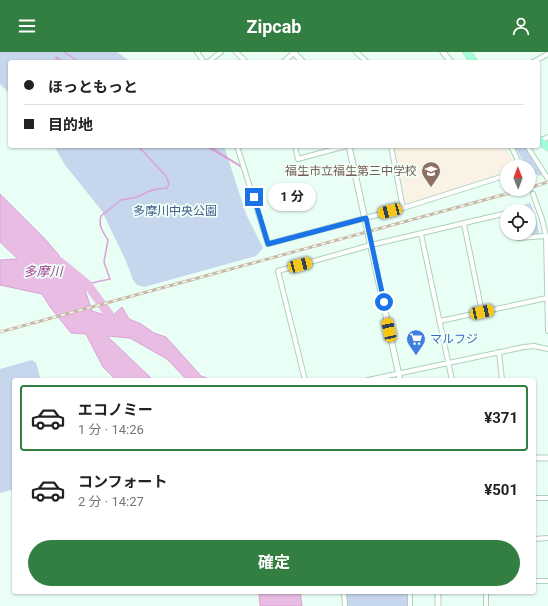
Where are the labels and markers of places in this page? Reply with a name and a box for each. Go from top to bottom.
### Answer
school or university icon: 福生市立福生第三中学校 [420,160,442,188]
place label: 福生市立福生第三中学校 [285,164,417,178]
supermarket icon: マルフジ [405,328,427,356]
place label: マルフジ [430,332,478,346]

